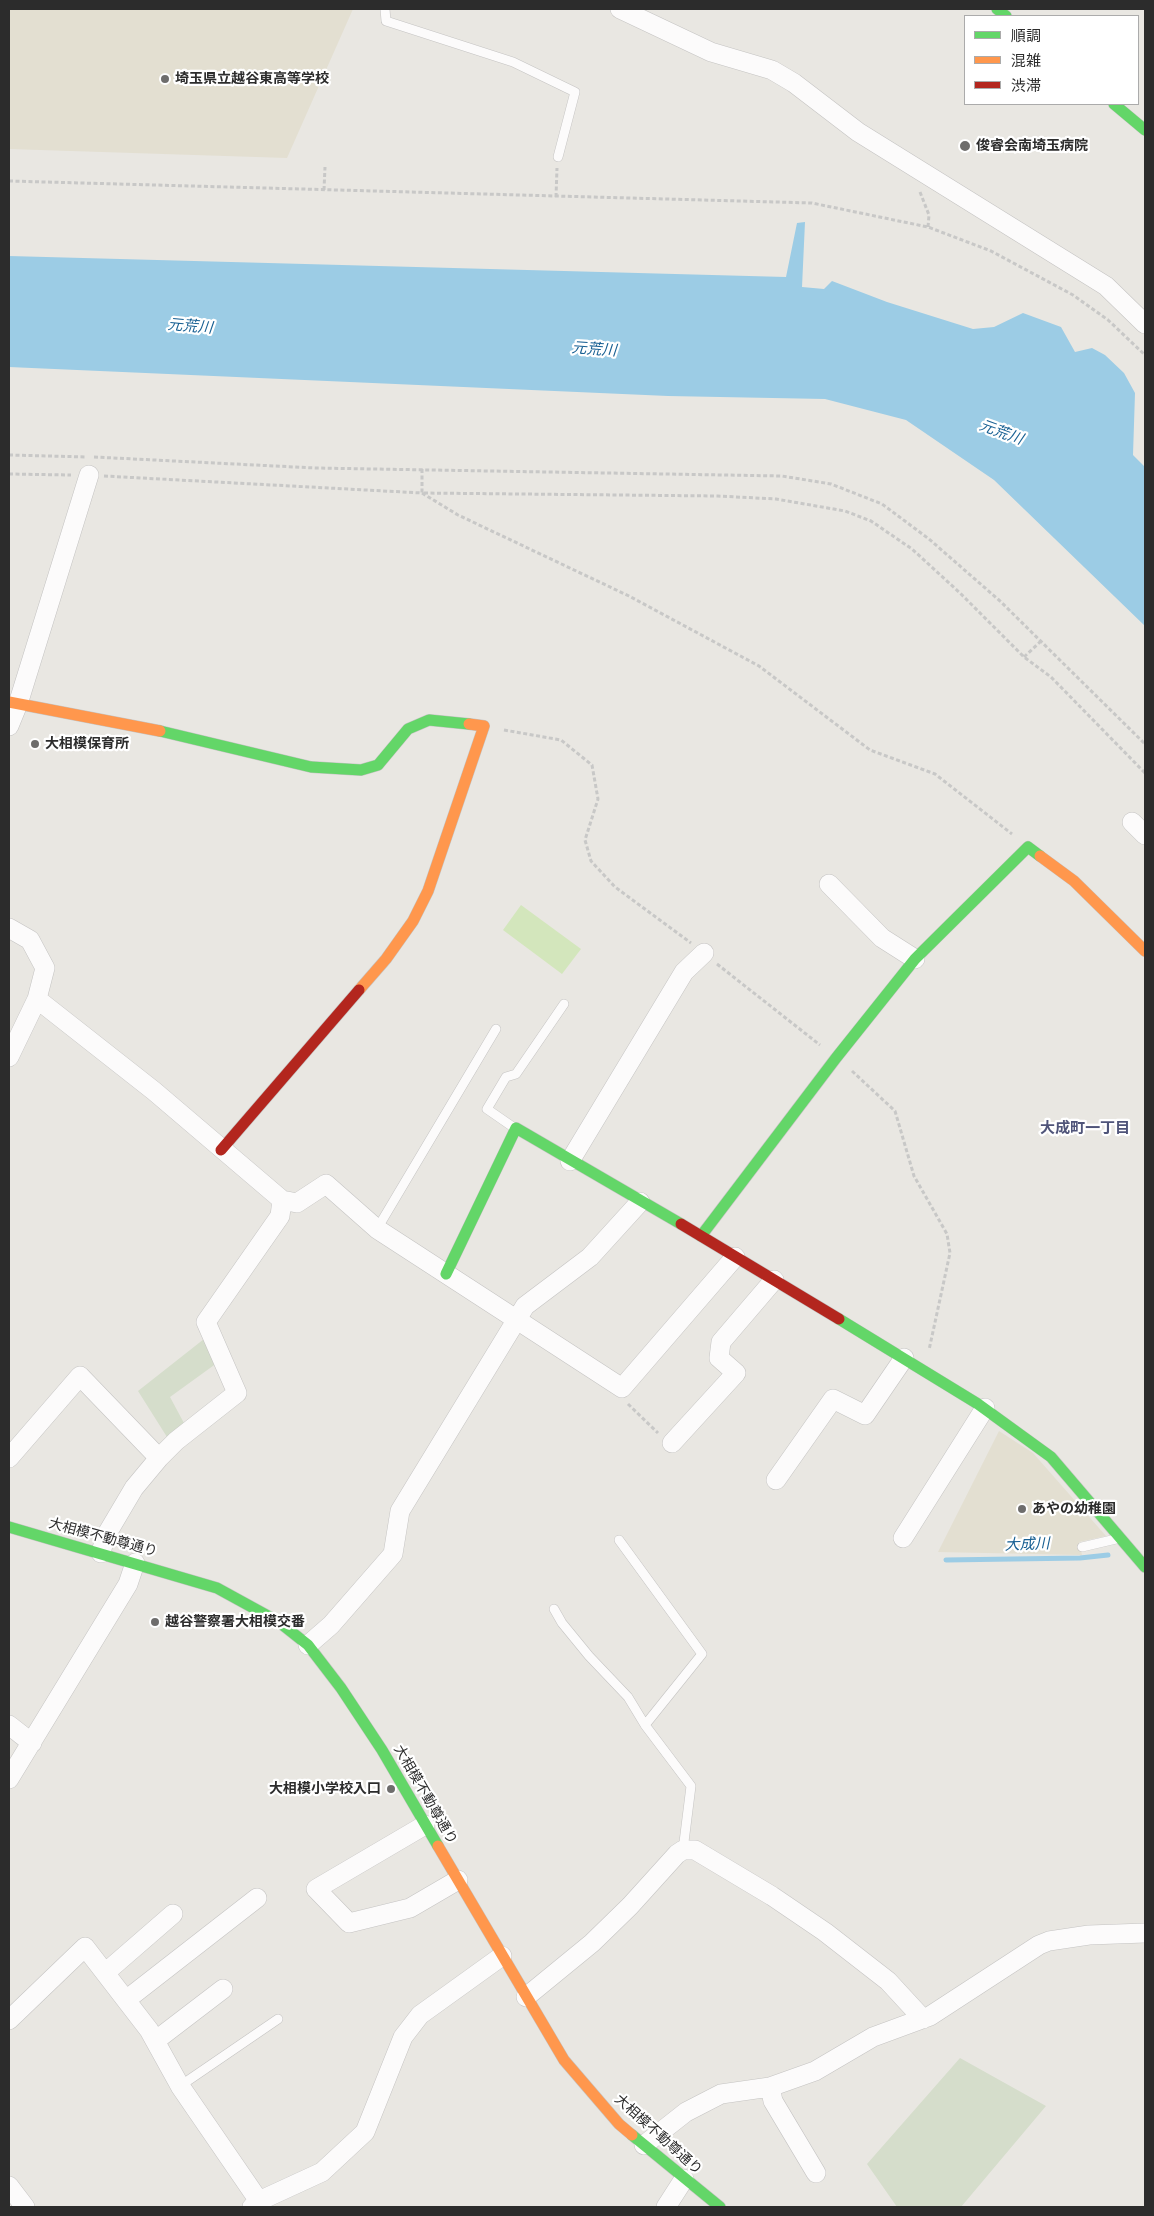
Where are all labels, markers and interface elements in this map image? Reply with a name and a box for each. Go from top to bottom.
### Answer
legend [964,15,1139,105]
text: 順調 [1011,27,1041,45]
text: 混雑 [1011,52,1041,70]
place label: 埼玉県立越谷東高等学校 [175,71,329,87]
marker: 埼玉県立越谷東高等学校 [159,73,171,85]
text: 渋滞 [1011,77,1041,95]
place label: 俊睿会南埼玉病院 [976,138,1088,154]
marker: 俊睿会南埼玉病院 [958,139,972,153]
water label: 元荒川 [167,316,213,338]
water label: 元荒川 [571,339,617,361]
water label: 元荒川 [977,417,1025,449]
place label: 大相模保育所 [45,736,129,752]
marker: 大相模保育所 [29,738,41,750]
district label: 大成町一丁目 [1040,1120,1130,1138]
place label: あやの幼稚園 [1032,1501,1116,1517]
marker: あやの幼稚園 [1016,1503,1028,1515]
street label: 大相模不動尊通り [47,1515,159,1561]
water label: 大成川 [1004,1535,1050,1555]
place label: 越谷警察署大相模交番 [165,1614,305,1630]
marker: 越谷警察署大相模交番 [149,1616,161,1628]
street label: 大相模不動尊通り [390,1742,460,1848]
place label: 大相模小学校入口 [269,1781,381,1797]
marker: 大相模小学校入口 [385,1783,397,1795]
street label: 大相模不動尊通り [611,2091,705,2179]

